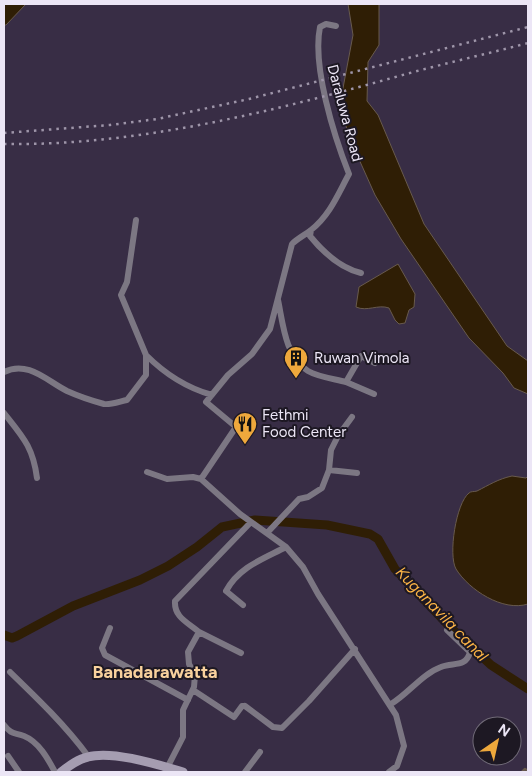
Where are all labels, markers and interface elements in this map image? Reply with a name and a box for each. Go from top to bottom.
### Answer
street label: Daraluwa Road [323,62,367,164]
building icon: Ruwan Vimola [283,345,309,379]
place label: Ruwan Vimola [314,349,409,367]
place label: Fethmi Food Center [262,406,346,441]
restaurant icon: Fethmi Food Center [232,411,258,445]
water label: Kuganavila canal [392,563,492,666]
district label: Banadarawatta [92,661,218,683]
north arrow [472,716,522,766]
text: N [495,721,513,741]

